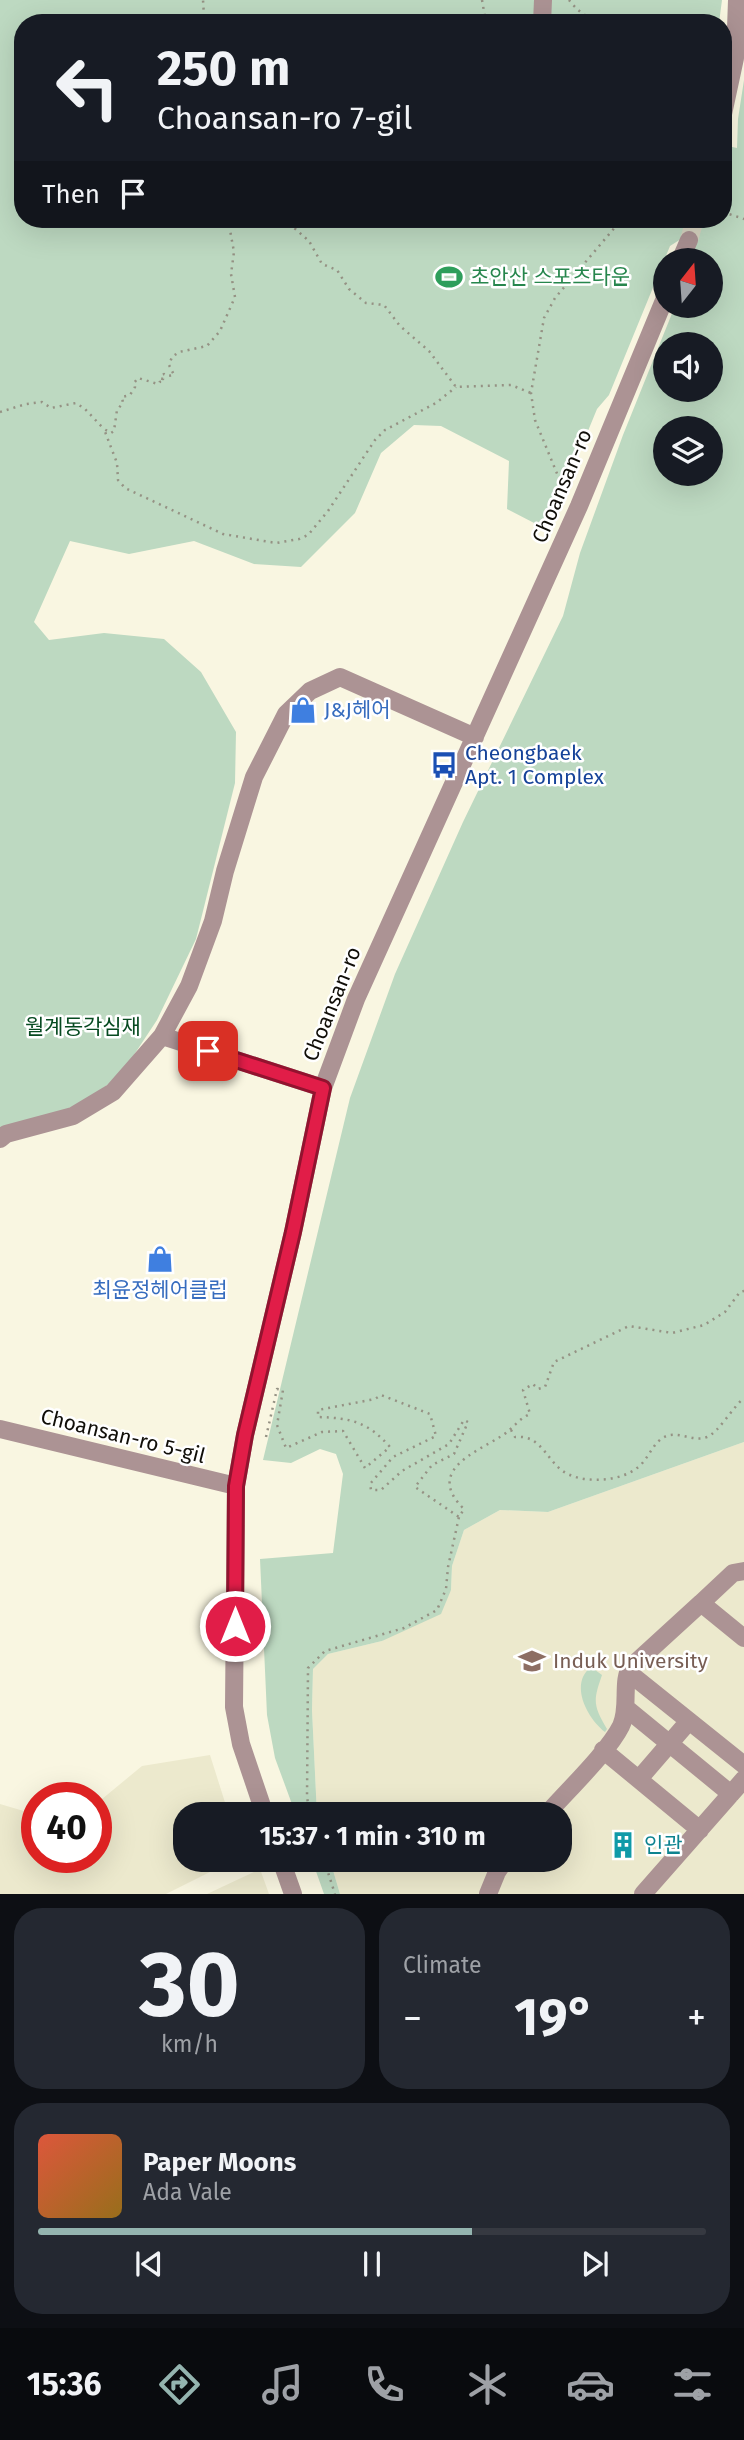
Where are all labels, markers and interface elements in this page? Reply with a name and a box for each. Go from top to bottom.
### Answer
text: 250 m [157,39,290,98]
icon: left [42,42,133,133]
text: Choansan-ro 7-gil [157,99,412,137]
icon: arrive [114,175,152,213]
text: Then [42,179,100,210]
north arrow [653,248,723,318]
map controls [653,248,723,486]
sports icon: 초안산 스포츠타운 [434,262,464,292]
place label: 초안산 스포츠타운 [470,264,630,290]
button: sound [653,332,723,402]
button: layers [653,416,723,486]
street label: Choansan-ro [526,425,598,547]
shop icon: J&J헤어 [288,695,318,725]
place label: J&J헤어 [324,697,391,723]
place label: Cheongbaek Apt. 1 Complex [465,740,605,790]
bus stop icon: Cheongbaek Apt. 1 Complex [429,750,459,780]
street label: Choansan-ro [297,943,367,1065]
park label: 월계동각심재 [25,1014,141,1040]
pin [178,1021,238,1081]
icon: arrive [189,1032,227,1070]
shop icon: 최윤정헤어클럽 [145,1244,175,1274]
place label: 최윤정헤어클럽 [92,1277,228,1303]
street label: Choansan-ro 5-gil [38,1403,208,1469]
position arrow [198,1589,272,1663]
school or university icon: Induk University [517,1646,547,1676]
place label: Induk University [553,1648,708,1674]
speed limit sign: 40 [21,1782,112,1873]
text: 15:37 · 1 min · 310 m [259,1821,486,1852]
building icon: 인관 [608,1830,638,1860]
place label: 인관 [644,1832,683,1858]
text: 30 [139,1930,240,2039]
text: Climate [403,1951,482,1979]
text: 19° [514,1986,595,2049]
text: − [403,1995,422,2041]
text: + [687,1995,706,2041]
text: km/h [161,2030,218,2058]
text: Paper Moons [143,2147,296,2178]
text: Ada Vale [143,2178,232,2206]
icon: previous [130,2245,168,2283]
icon: pause [353,2245,391,2283]
icon: next [576,2245,614,2283]
icon: directions [155,2360,204,2409]
icon: music [258,2360,307,2409]
icon: phone [360,2360,409,2409]
icon: climate [463,2360,512,2409]
icon: car [566,2360,615,2409]
icon: filters [668,2360,717,2409]
text: 15:36 [27,2365,102,2403]

